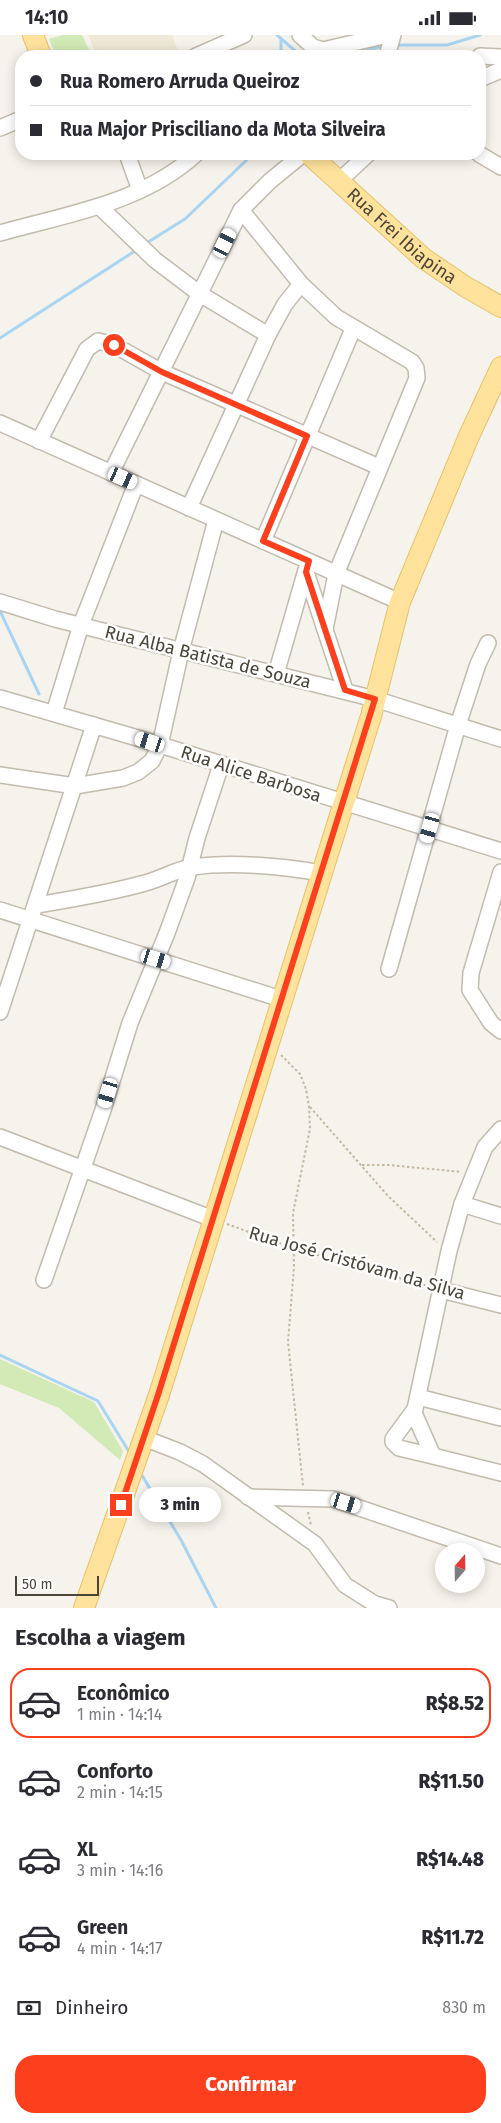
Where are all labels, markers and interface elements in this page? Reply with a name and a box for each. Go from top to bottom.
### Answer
text: 14:10 [25,6,68,29]
text: Rua Romero Arruda Queiroz [60,70,299,93]
text: Rua Major Prisciliano da Mota Silveira [60,118,386,141]
street label: Rua Frei Ibiapina [342,183,461,289]
car [211,226,238,260]
route start [103,334,125,356]
car [106,465,139,491]
street label: Rua Alba Batista de Souza [103,621,313,693]
car [133,730,166,754]
street label: Rua Alice Barbosa [178,741,324,807]
car [418,812,441,844]
car [139,947,172,971]
car [96,1076,119,1110]
street label: Rua José Cristóvam da Silva [246,1222,468,1304]
callout: 3 min [138,1487,221,1523]
car [329,1491,362,1515]
route end [110,1494,132,1516]
text: 3 min [160,1495,200,1514]
north arrow [435,1543,485,1593]
map controls [435,1543,485,1593]
scale bar [15,1573,99,1596]
text: 50 m [22,1576,53,1593]
text: Escolha a viagem [15,1624,186,1651]
icon: car [17,1681,62,1726]
text: Econômico [77,1682,170,1705]
text: R$8.52 [426,1692,484,1715]
text: 1 min · 14:14 [77,1705,162,1724]
icon: car [17,1759,62,1804]
text: Conforto [77,1760,153,1783]
text: R$11.50 [419,1770,484,1793]
text: 2 min · 14:15 [77,1783,163,1802]
icon: car [17,1837,62,1882]
text: XL [77,1838,98,1861]
text: R$14.48 [416,1848,484,1871]
text: 3 min · 14:16 [77,1861,163,1880]
icon: car [17,1915,62,1960]
text: Green [77,1916,128,1939]
text: R$11.72 [422,1926,484,1949]
text: 4 min · 14:17 [77,1939,162,1958]
icon: cash [15,1994,43,2022]
text: Dinheiro [55,1996,128,2019]
text: 830 m [442,1998,486,2017]
button: Confirmar [15,2055,486,2113]

